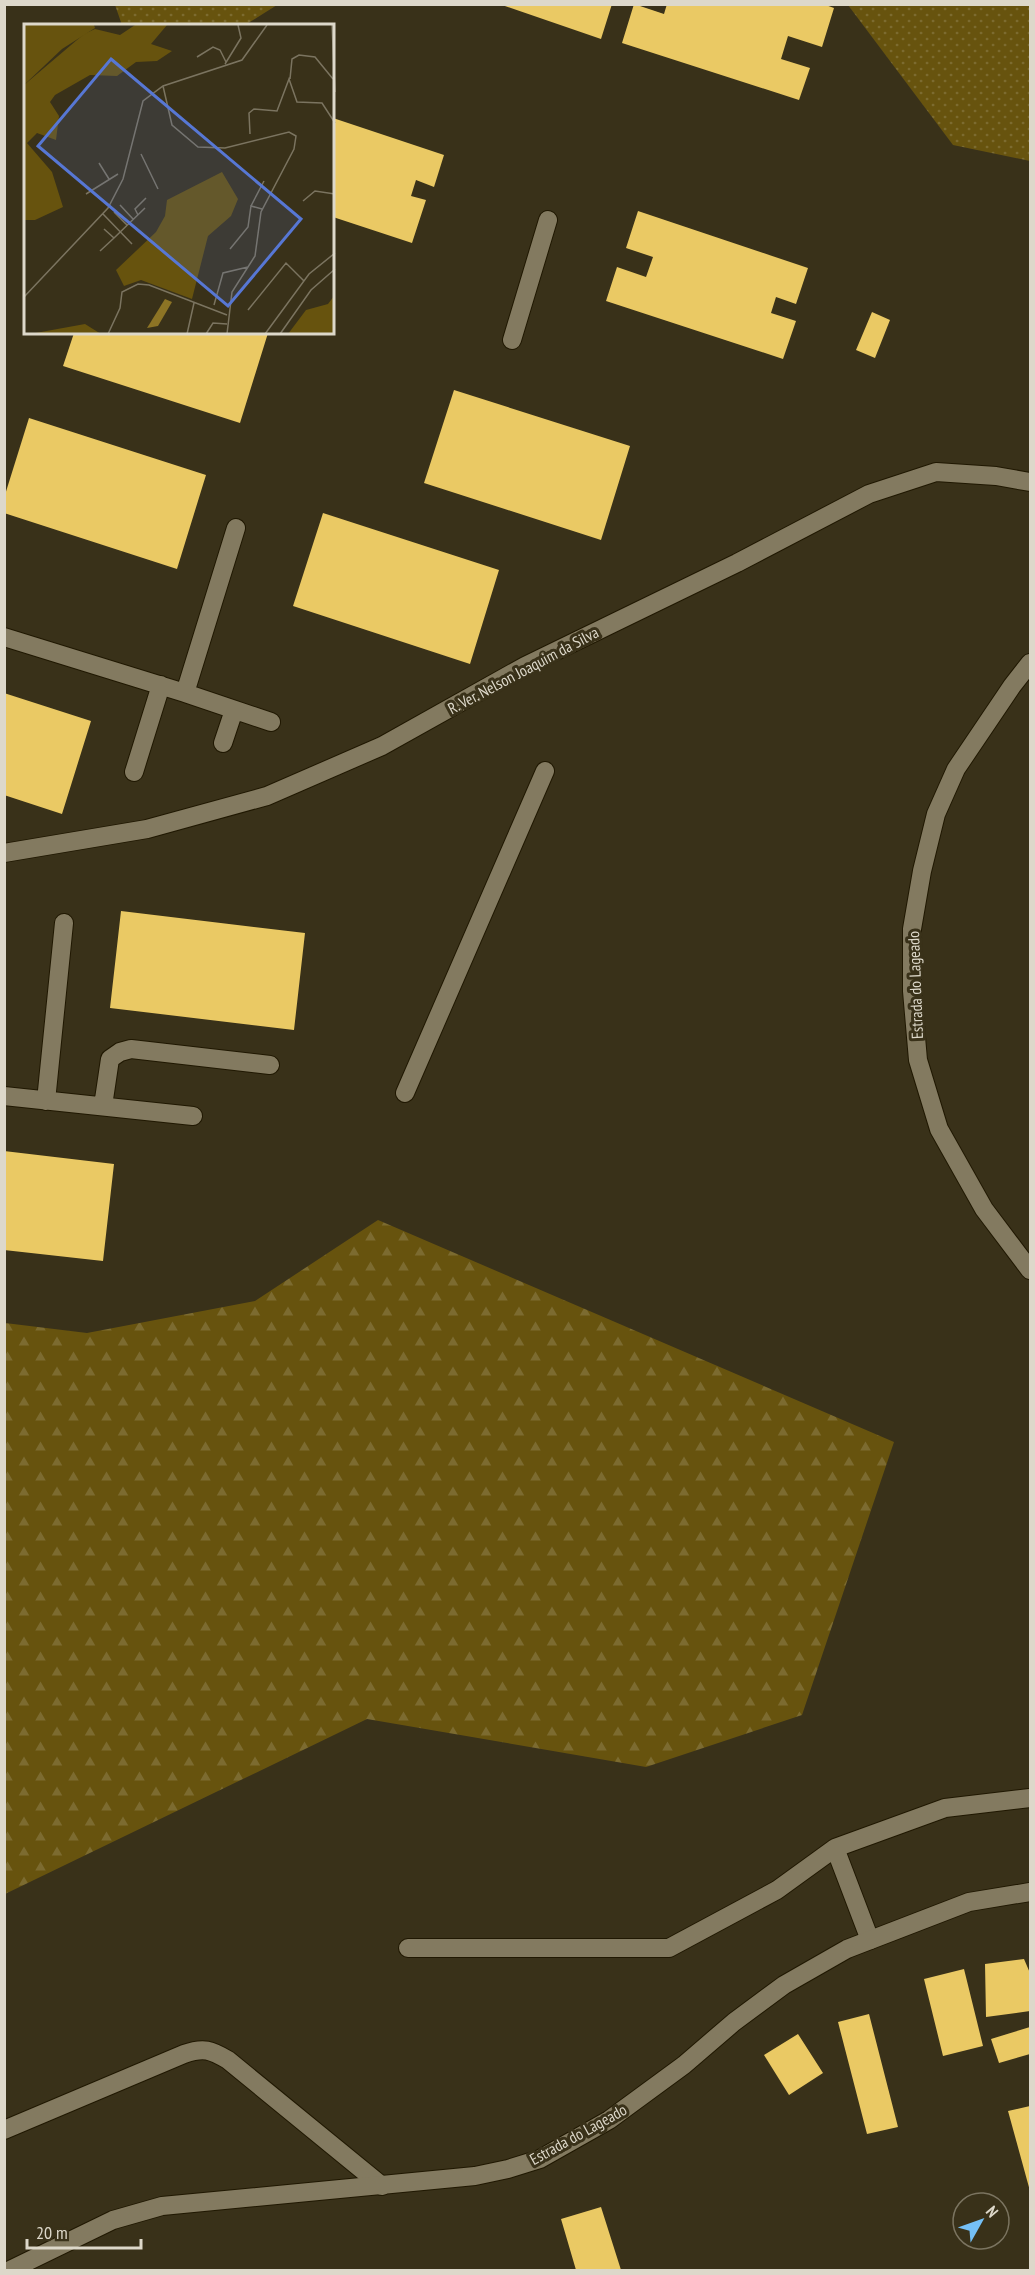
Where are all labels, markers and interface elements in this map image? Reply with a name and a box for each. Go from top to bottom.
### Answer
inset map [24,24,334,334]
street label: R. Ver. Nelson Joaquim da Silva [444,622,602,718]
street label: Estrada do Lageado [903,931,927,1039]
street label: Estrada do Lageado [526,2099,630,2169]
north arrow [951,2191,1011,2251]
text: N [982,2202,1003,2221]
scale bar [27,2212,141,2250]
text: 20 m [36,2221,68,2244]

